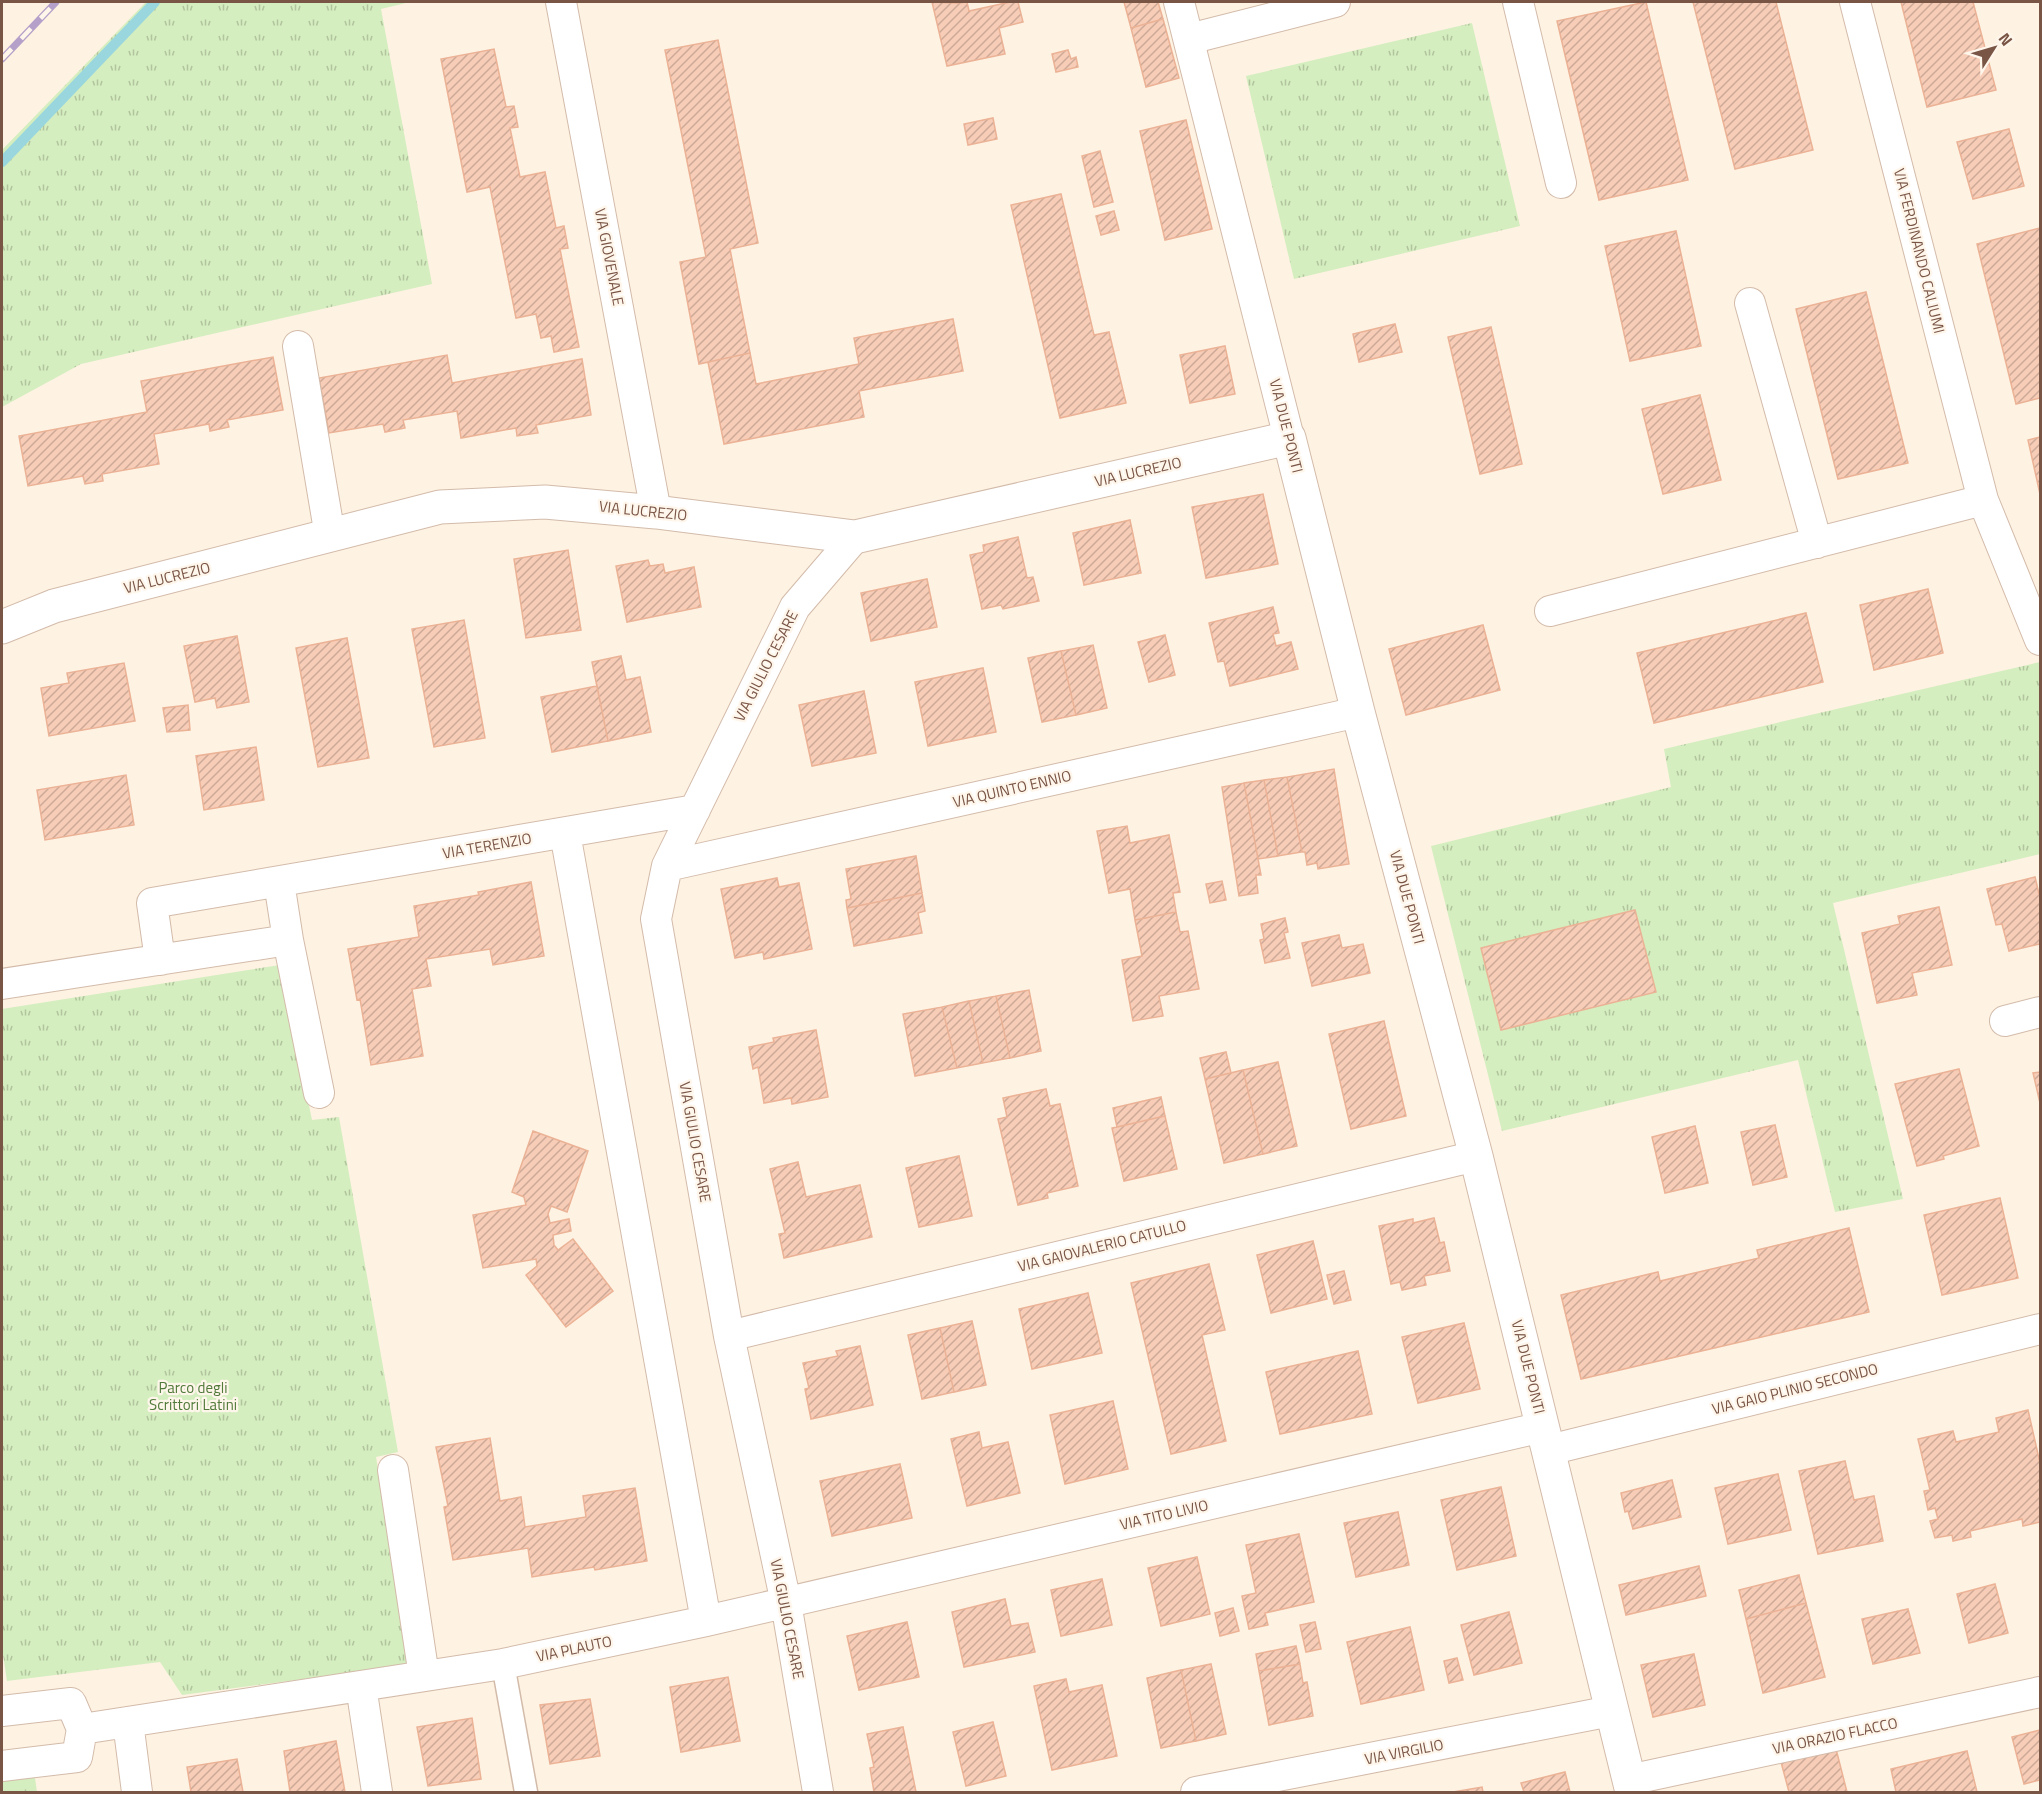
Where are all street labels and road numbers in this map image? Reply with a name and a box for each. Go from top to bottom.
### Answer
street label: VIA FERDINANDO CALIUMI [1888,166,1951,336]
street label: VIA GIOVENALE [589,206,630,308]
street label: VIA DUE PONTI [1264,376,1309,475]
street label: VIA LUCREZIO [1092,450,1184,493]
street label: VIA LUCREZIO [598,494,688,527]
street label: VIA LUCREZIO [121,556,213,599]
street label: VIA GIULIO CESARE [728,606,804,725]
street label: VIA QUINTO ENNIO [950,764,1074,813]
street label: VIA TERENZIO [441,826,533,865]
street label: VIA DUE PONTI [1384,847,1431,946]
street label: VIA GIULIO CESARE [674,1080,717,1204]
street label: VIA GAIOVALERIO CATULLO [1015,1213,1189,1278]
street label: VIA DUE PONTI [1506,1317,1551,1416]
street label: VIA GAIO PLINIO SECONDO [1709,1357,1880,1420]
street label: VIA TITO LIVIO [1117,1493,1211,1536]
street label: VIA GIULIO CESARE [765,1557,810,1681]
street label: VIA PLAUTO [534,1629,614,1668]
street label: VIA ORAZIO FLACCO [1770,1711,1900,1760]
street label: VIA VIRGILIO [1362,1733,1445,1770]

